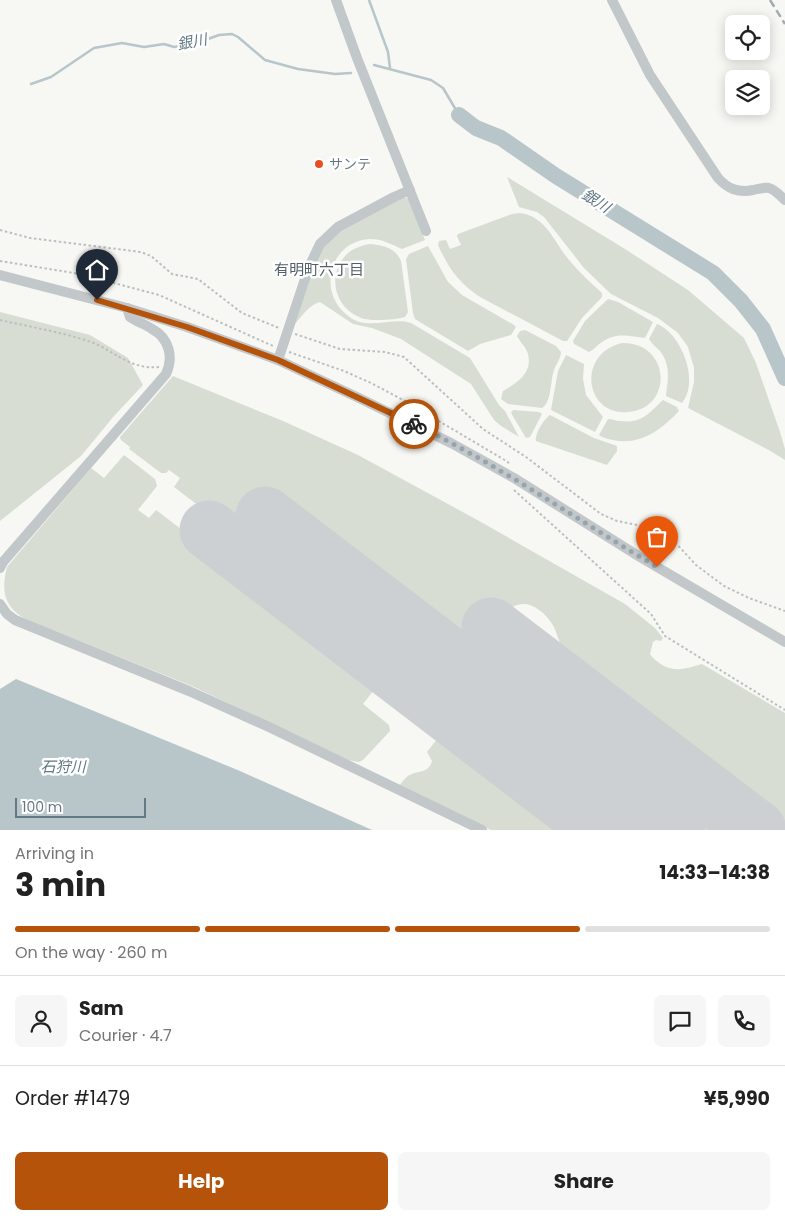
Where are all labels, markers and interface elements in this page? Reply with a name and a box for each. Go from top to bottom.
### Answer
map controls [725,15,770,115]
button: locate [725,15,770,60]
water label: 銀川 [175,28,211,55]
button: layers [725,70,770,115]
place label: サンテ [329,154,371,174]
marker: サンテ [313,158,325,170]
water label: 銀川 [578,184,616,218]
pin [76,249,118,300]
icon: home [83,256,111,284]
district label: 有明町六丁目 [274,259,364,280]
courier [389,399,439,449]
icon: bike [400,410,428,438]
pin [636,516,678,567]
icon: bag [643,523,671,551]
water label: 石狩川 [40,756,87,777]
scale bar [15,795,146,818]
text: 100 m [22,797,62,817]
text: Arriving in [15,842,94,865]
text: 14:33–14:38 [659,859,770,886]
text: 3 min [15,862,106,907]
text: On the way · 260 m [15,941,167,964]
button: person [15,995,67,1047]
text: Sam [79,995,124,1022]
button: chat [654,995,706,1047]
button: phone [718,995,770,1047]
text: Courier · 4.7 [79,1024,172,1047]
text: Order #1479 [15,1085,130,1112]
text: ¥5,990 [704,1085,770,1112]
button: Help [15,1152,388,1210]
button: Share [398,1152,770,1210]

